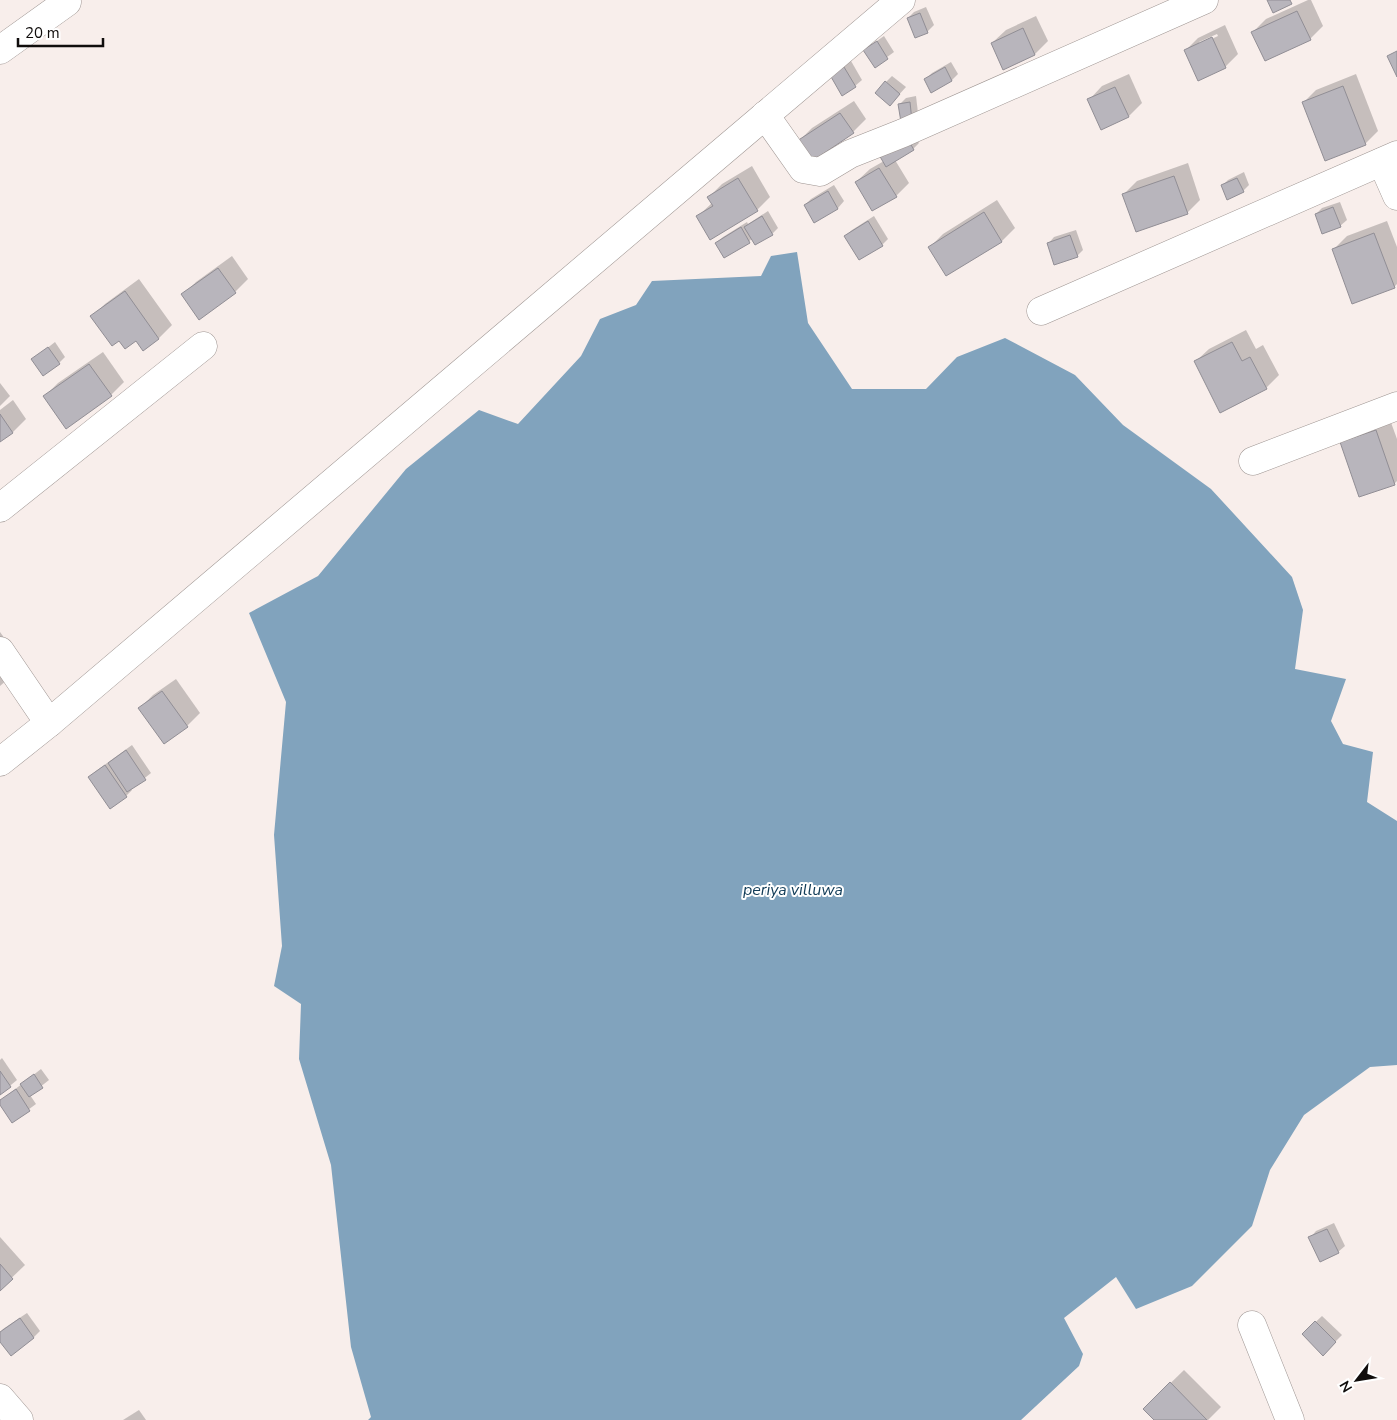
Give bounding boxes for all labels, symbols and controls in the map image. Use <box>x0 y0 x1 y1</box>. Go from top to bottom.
scale bar <box>18 15 102 47</box>
text: 20 m <box>25 23 60 43</box>
water label: periya villuwa <box>743 879 843 901</box>
north arrow <box>1332 1355 1382 1405</box>
text: N <box>1335 1377 1357 1396</box>

